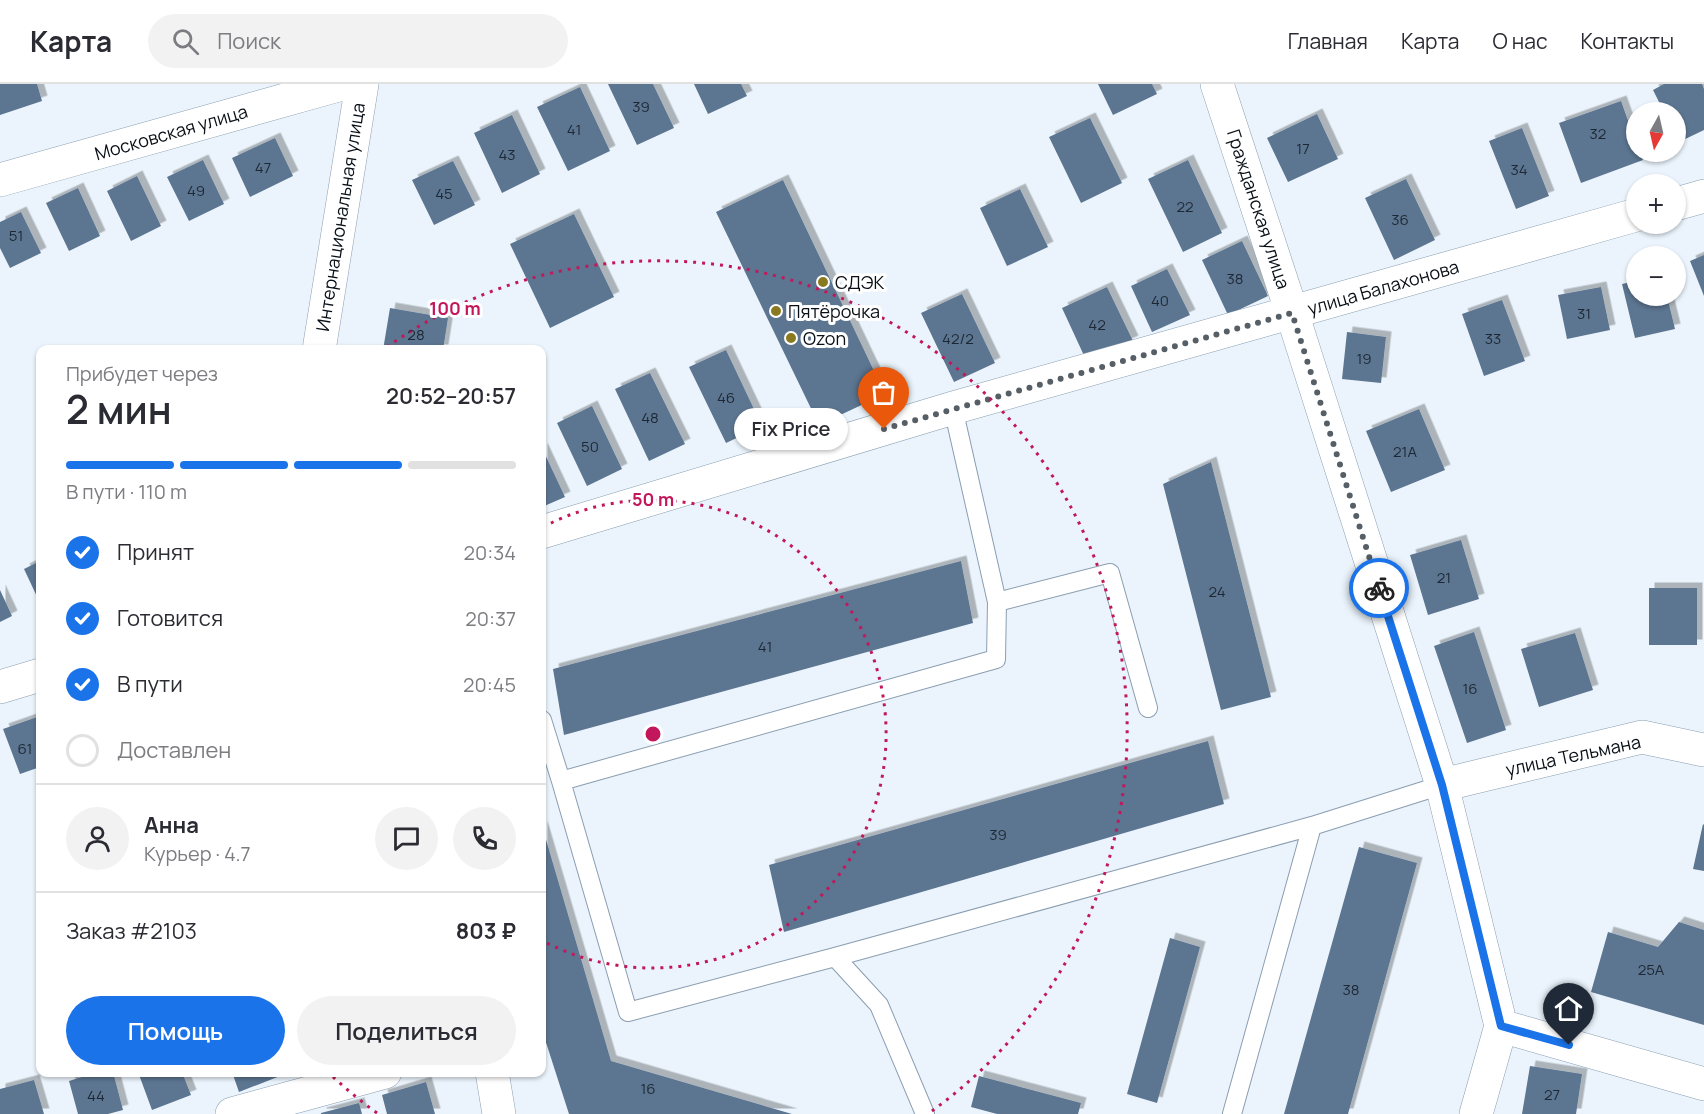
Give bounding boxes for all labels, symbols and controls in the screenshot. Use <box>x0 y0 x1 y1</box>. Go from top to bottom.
search box <box>148 14 568 68</box>
text: Карта <box>30 22 112 60</box>
icon: search <box>169 25 202 58</box>
text: Поиск <box>217 26 281 56</box>
text: Главная <box>1288 27 1368 55</box>
text: Карта <box>1401 27 1459 55</box>
text: О нас <box>1492 27 1548 55</box>
text: Контакты <box>1581 27 1674 55</box>
house number: 39 <box>632 96 650 117</box>
street label: Московская улица <box>92 99 250 165</box>
street label: Интернациональная улица <box>310 101 370 333</box>
north arrow <box>1626 102 1686 162</box>
map controls <box>1626 102 1686 306</box>
house number: 41 <box>567 119 581 140</box>
house number: 32 <box>1590 123 1606 144</box>
street label: Гражданская улица <box>1222 126 1296 292</box>
house number: 17 <box>1296 138 1310 159</box>
house number: 43 <box>498 144 516 165</box>
house number: 47 <box>255 157 271 178</box>
house number: 34 <box>1510 159 1528 180</box>
button: + <box>1626 174 1686 234</box>
house number: 49 <box>187 180 205 201</box>
house number: 45 <box>435 183 453 204</box>
house number: 22 <box>1176 196 1194 217</box>
house number: 36 <box>1391 209 1409 230</box>
house number: 51 <box>9 225 23 246</box>
button: − <box>1626 246 1686 306</box>
street label: улица Балахонова <box>1305 254 1461 320</box>
house number: 38 <box>1226 268 1244 289</box>
place label: СДЭК <box>835 270 884 294</box>
marker: СДЭК <box>816 275 830 289</box>
house number: 40 <box>1151 290 1169 311</box>
text: 100 m <box>429 296 481 320</box>
place label: Пятёрочка <box>788 299 880 323</box>
house number: 31 <box>1577 303 1591 324</box>
marker: Пятёрочка <box>769 304 783 318</box>
house number: 42 <box>1088 314 1106 335</box>
house number: 28 <box>407 324 425 345</box>
place label: Ozon <box>803 326 846 350</box>
house number: 42/2 <box>942 328 974 349</box>
house number: 33 <box>1485 328 1501 349</box>
marker: Ozon <box>784 331 798 345</box>
house number: 19 <box>1356 348 1372 369</box>
text: Прибудет через <box>66 360 218 387</box>
pin <box>858 367 909 429</box>
icon: bag <box>867 376 900 409</box>
text: 20:52–20:57 <box>386 381 516 411</box>
text: 2 мин <box>66 382 172 436</box>
house number: 46 <box>717 387 735 408</box>
house number: 48 <box>641 407 659 428</box>
callout: Fix Price <box>734 408 848 450</box>
text: Fix Price <box>751 415 831 442</box>
house number: 50 <box>581 436 599 457</box>
house number: 21А <box>1393 441 1417 462</box>
text: В пути · 110 m <box>66 478 187 505</box>
text: 50 m <box>632 487 674 511</box>
icon: check <box>66 536 99 569</box>
text: Принят <box>117 537 194 567</box>
text: 20:34 <box>464 539 516 566</box>
courier <box>1349 558 1409 618</box>
house number: 21 <box>1437 567 1451 588</box>
icon: bike <box>1363 572 1396 605</box>
house number: 24 <box>1208 581 1226 602</box>
icon: check <box>66 602 99 635</box>
text: Готовится <box>117 603 223 633</box>
text: 20:37 <box>465 605 516 632</box>
house number: 41 <box>758 636 772 657</box>
icon: check <box>66 668 99 701</box>
text: В пути <box>117 669 183 699</box>
text: 20:45 <box>463 671 516 698</box>
house number: 16 <box>1462 678 1478 699</box>
centre of rings <box>643 724 663 744</box>
street label: улица Тельмана <box>1503 729 1643 781</box>
text: Доставлен <box>117 735 231 765</box>
house number: 61 <box>18 738 32 759</box>
button: person <box>66 807 129 870</box>
button: chat <box>375 807 438 870</box>
button: phone <box>453 807 516 870</box>
text: Анна <box>144 810 199 840</box>
house number: 39 <box>989 824 1007 845</box>
text: Курьер · 4.7 <box>144 840 251 867</box>
text: Заказ #2103 <box>66 916 197 946</box>
text: 803 ₽ <box>456 916 516 946</box>
house number: 25А <box>1638 959 1665 980</box>
house number: 38 <box>1342 979 1360 1000</box>
pin <box>1543 983 1594 1045</box>
icon: home <box>1552 992 1585 1025</box>
button: Помощь <box>66 996 285 1065</box>
button: Поделиться <box>297 996 516 1065</box>
house number: 16 <box>640 1078 656 1099</box>
house number: 27 <box>1544 1084 1560 1105</box>
house number: 44 <box>87 1085 105 1106</box>

